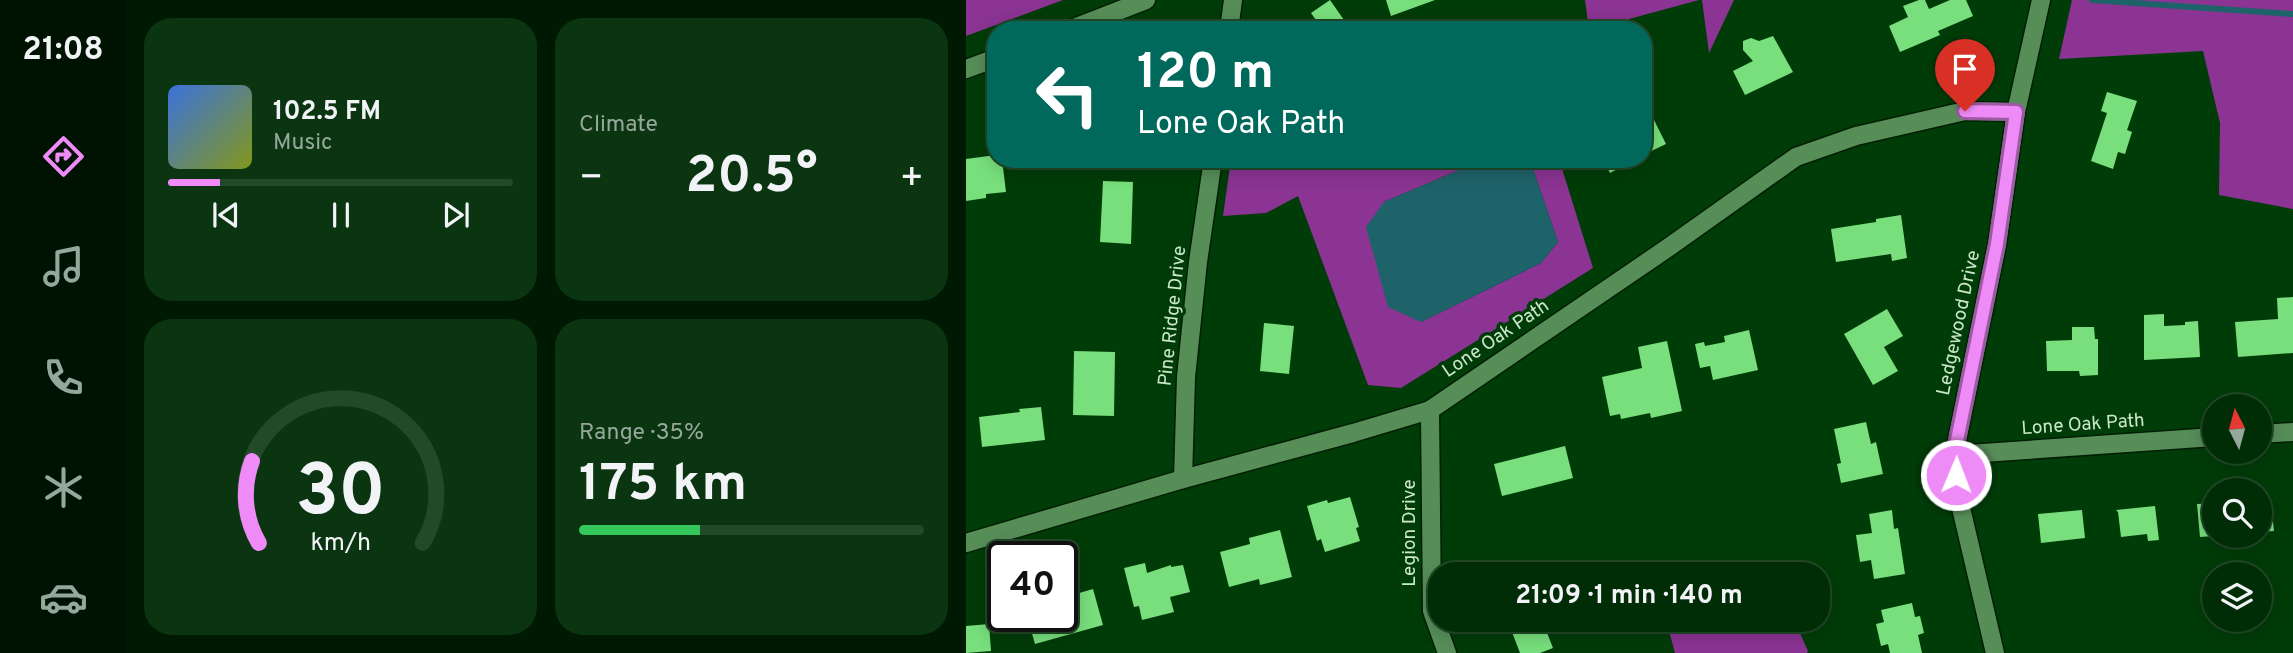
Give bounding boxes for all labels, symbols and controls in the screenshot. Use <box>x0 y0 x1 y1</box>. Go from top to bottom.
text: 21:08 <box>22 31 104 71</box>
pin <box>1935 39 1995 111</box>
text: 120 m <box>1137 44 1274 106</box>
icon: left <box>1022 49 1113 140</box>
icon: arrive <box>1946 50 1984 88</box>
text: 102.5 FM <box>273 96 381 129</box>
text: Lone Oak Path <box>1137 105 1345 145</box>
text: Climate <box>579 111 658 140</box>
text: Music <box>273 129 333 158</box>
icon: directions <box>39 132 88 181</box>
text: 20.5° <box>685 145 818 211</box>
text: − <box>579 155 604 204</box>
text: + <box>899 155 924 204</box>
icon: previous <box>207 196 245 234</box>
icon: pause <box>322 196 360 234</box>
icon: next <box>437 196 475 234</box>
icon: music <box>39 242 88 291</box>
street label: Pine Ridge Drive <box>1154 245 1192 387</box>
street label: Ledgewood Drive <box>1932 248 1986 398</box>
street label: Lone Oak Path <box>1438 294 1554 384</box>
icon: phone <box>39 353 88 402</box>
north arrow <box>2202 394 2272 464</box>
map controls <box>2202 394 2272 632</box>
street label: Lone Oak Path <box>2020 409 2146 441</box>
text: Range · 35% <box>579 419 704 448</box>
position arrow <box>1919 438 1993 512</box>
text: 30 <box>295 449 386 541</box>
text: 175 km <box>579 453 747 519</box>
icon: climate <box>39 463 88 512</box>
button: search <box>2202 478 2272 548</box>
street label: Legion Drive <box>1398 479 1422 587</box>
text: km/h <box>310 528 371 560</box>
speed limit sign: 40 <box>987 541 1078 632</box>
button: layers <box>2202 562 2272 632</box>
icon: car <box>39 573 88 622</box>
text: 21:09 · 1 min · 140 m <box>1515 580 1743 613</box>

